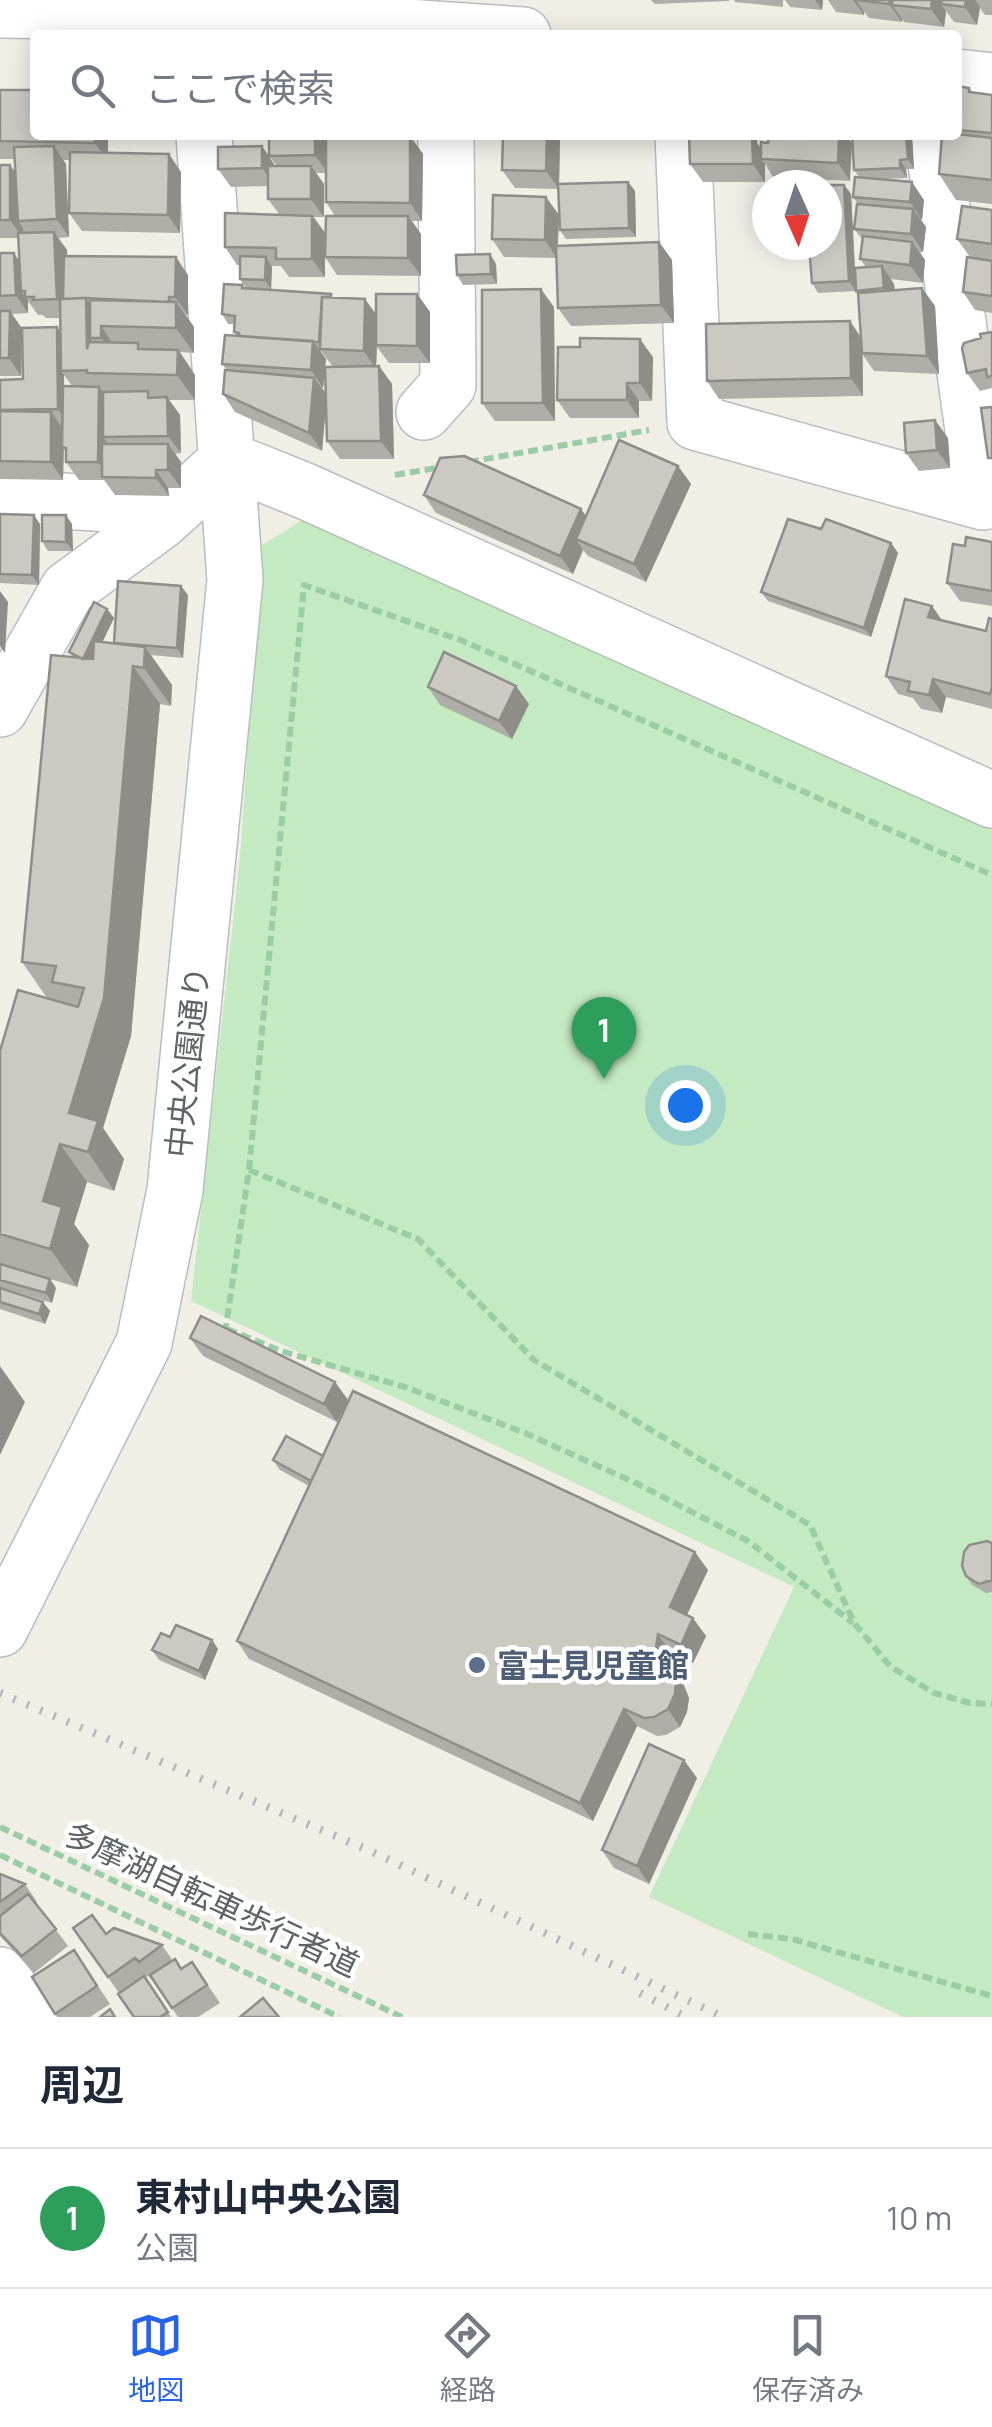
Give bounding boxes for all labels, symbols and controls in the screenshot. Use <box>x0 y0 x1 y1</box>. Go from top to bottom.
search box <box>30 30 962 140</box>
icon: search <box>65 58 120 113</box>
text: ここで検索 <box>145 61 335 113</box>
north arrow <box>752 170 842 260</box>
street label: 中央公園通り <box>155 964 219 1160</box>
pin: 1 <box>572 996 636 1079</box>
your location <box>660 1080 711 1131</box>
place label: 富士見児童館 <box>497 1643 689 1687</box>
marker: 富士見児童館 <box>466 1654 488 1676</box>
street label: 多摩湖自転車歩行者道 <box>58 1811 366 1987</box>
text: 周辺 <box>40 2055 124 2113</box>
text: 東村山中央公園 <box>135 2170 401 2222</box>
text: 1 <box>65 2196 80 2240</box>
text: 10 m <box>886 2196 952 2240</box>
text: 公園 <box>135 2225 199 2269</box>
tab: 地図 <box>128 2308 184 2408</box>
tab: 経路 <box>440 2308 496 2408</box>
tab: 保存済み <box>752 2308 864 2408</box>

